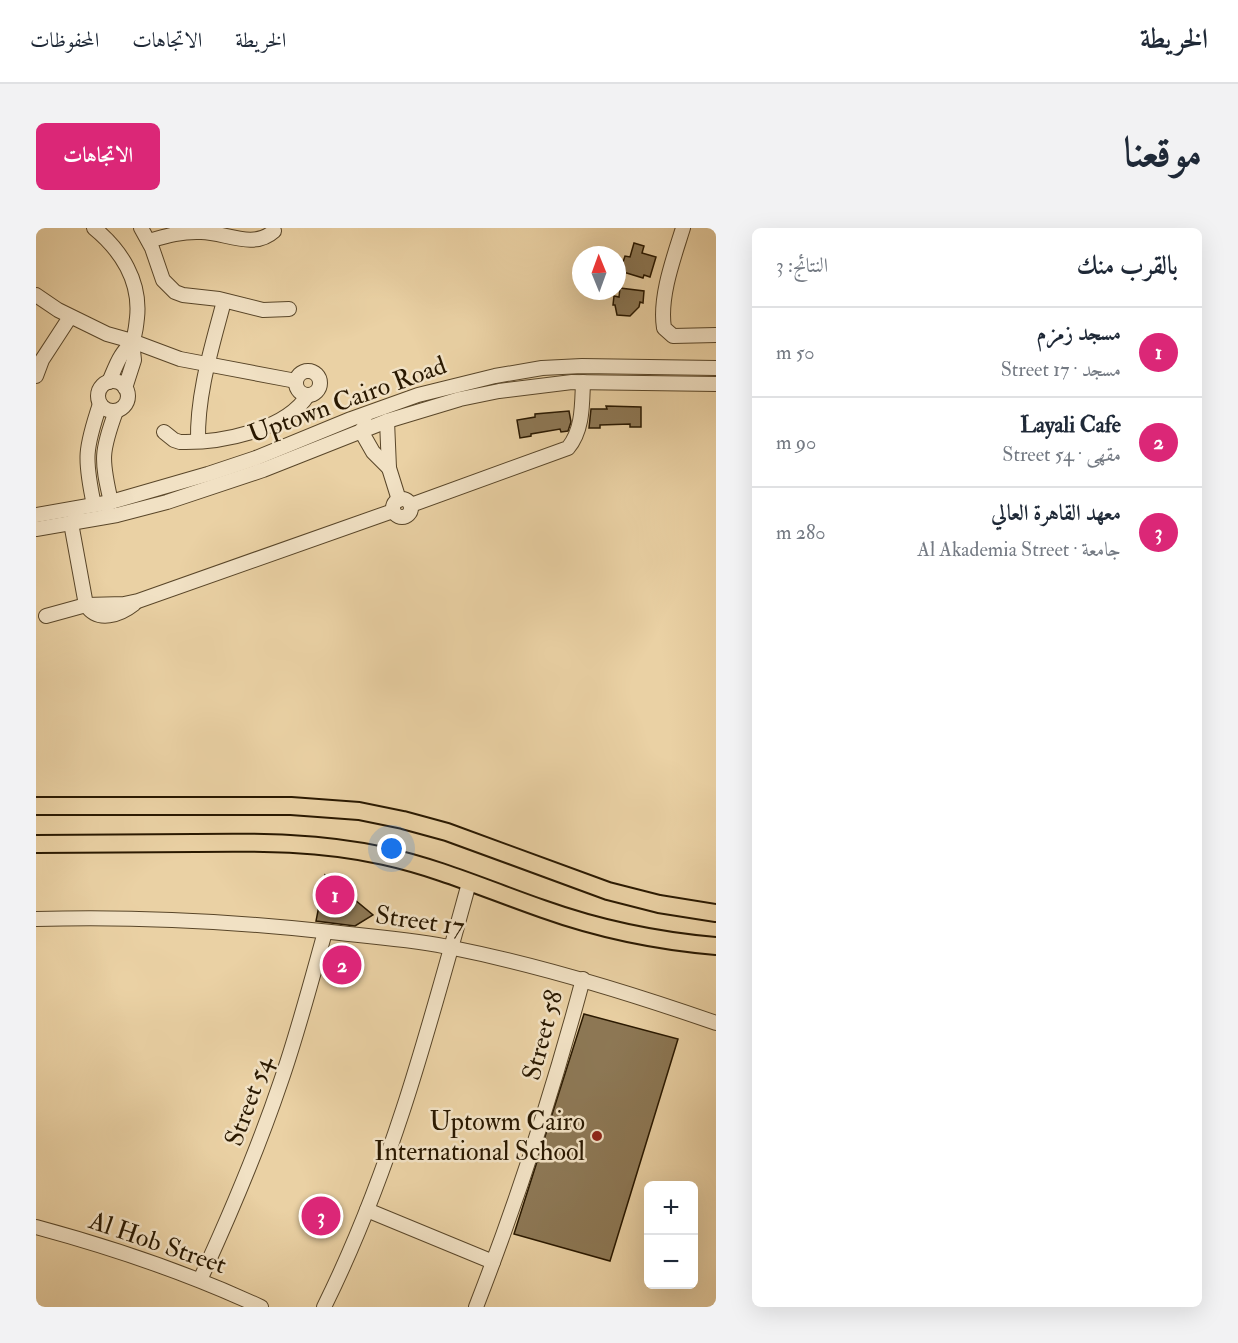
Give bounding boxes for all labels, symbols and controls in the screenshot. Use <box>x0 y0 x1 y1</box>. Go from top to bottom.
text: الخريطة <box>1140 22 1208 57</box>
text: المحفوظات <box>30 27 99 54</box>
text: الاتجاهات <box>132 27 202 54</box>
text: الخريطة <box>235 27 286 54</box>
button: الاتجاهات <box>36 123 160 190</box>
text: موقعنا <box>1124 127 1202 179</box>
north arrow <box>572 246 626 300</box>
text: بالقرب منك <box>1076 250 1178 282</box>
text: النتائج: 3 <box>776 253 828 278</box>
text: مسجد زمزم <box>1036 319 1121 347</box>
text: 50 m <box>776 340 815 365</box>
text: 1 <box>1155 340 1162 365</box>
street label: Uptown Cairo Road <box>244 349 451 452</box>
text: مسجد · Street 17 <box>1001 357 1121 382</box>
text: Layali Cafe <box>1020 411 1121 439</box>
text: 90 m <box>776 430 816 455</box>
text: 2 <box>1153 430 1164 455</box>
text: مقهى · Street 54 <box>1002 442 1121 467</box>
text: معهد القاهرة العالي <box>991 499 1121 527</box>
text: 280 m <box>776 520 826 545</box>
text: 3 <box>1155 520 1162 545</box>
text: جامعة · Al Akademia Street <box>917 537 1121 562</box>
your location <box>377 834 406 863</box>
pin: 1 <box>316 872 354 918</box>
street label: Street 17 <box>373 899 466 943</box>
pin: 2 <box>322 942 362 988</box>
street label: Street 58 <box>516 987 570 1084</box>
street label: Street 54 <box>218 1051 280 1150</box>
place label: Uptowm Cairo International School <box>374 1106 585 1168</box>
marker: Uptowm Cairo International School <box>590 1129 604 1143</box>
map controls <box>644 1181 698 1289</box>
button: + <box>644 1181 698 1235</box>
pin: 3 <box>302 1194 340 1238</box>
street label: Al Hob Street <box>84 1204 231 1281</box>
button: − <box>644 1235 698 1289</box>

